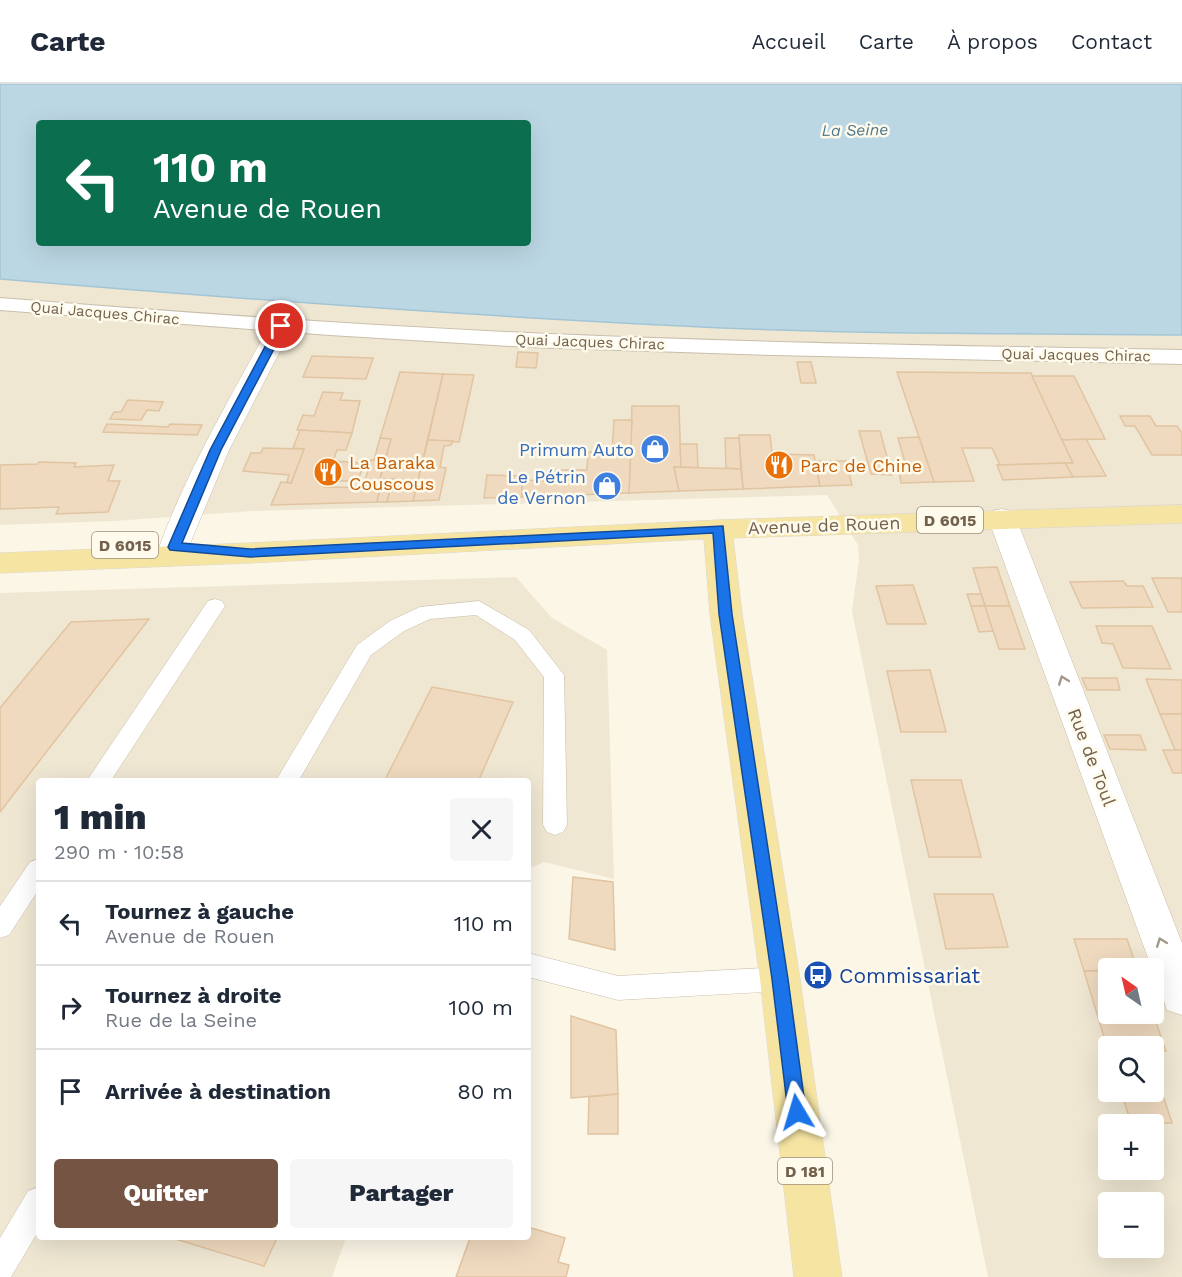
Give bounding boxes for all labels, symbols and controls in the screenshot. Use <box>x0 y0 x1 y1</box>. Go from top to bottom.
text: Carte <box>30 25 105 58</box>
text: Accueil <box>751 29 826 54</box>
text: Carte <box>859 29 914 54</box>
text: À propos <box>947 29 1038 54</box>
text: Contact <box>1071 29 1152 54</box>
water label: La Seine <box>822 120 888 140</box>
text: 110 m <box>153 143 268 192</box>
icon: left <box>54 144 132 222</box>
text: Avenue de Rouen <box>153 193 382 225</box>
street label: Quai Jacques Chirac <box>30 298 180 328</box>
pin <box>255 300 306 351</box>
icon: arrive <box>264 309 297 342</box>
street label: Quai Jacques Chirac <box>515 330 665 354</box>
street label: Quai Jacques Chirac <box>1001 345 1151 365</box>
shop icon: Primum Auto <box>639 433 671 465</box>
place label: Primum Auto <box>519 439 634 460</box>
restaurant icon: Parc de Chine <box>763 449 795 481</box>
place label: La Baraka Couscous <box>349 452 435 494</box>
place label: Parc de Chine <box>800 455 922 476</box>
restaurant icon: La Baraka Couscous <box>312 456 344 488</box>
place label: Le Pétrin de Vernon <box>497 466 586 508</box>
shop icon: Le Pétrin de Vernon <box>591 470 623 502</box>
road number: D 6015 <box>917 507 983 533</box>
street label: Avenue de Rouen <box>747 512 901 538</box>
road number: D 6015 <box>92 532 158 558</box>
one-way arrow <box>1058 676 1071 686</box>
street label: Rue de Toul <box>1064 705 1120 809</box>
text: 1 min <box>54 796 147 838</box>
button: close <box>450 798 513 861</box>
text: 290 m · 10:58 <box>54 840 184 864</box>
text: Tournez à gauche <box>105 899 294 924</box>
icon: left <box>54 907 87 940</box>
text: 110 m <box>454 911 513 936</box>
text: Avenue de Rouen <box>105 924 275 948</box>
one-way arrow <box>1156 937 1169 947</box>
north arrow <box>1098 958 1164 1024</box>
map controls <box>1098 958 1164 1258</box>
bus stop icon: Commissariat <box>802 959 834 991</box>
place label: Commissariat <box>839 963 980 988</box>
text: Tournez à droite <box>105 983 282 1008</box>
icon: right <box>54 991 87 1024</box>
text: 100 m <box>449 995 513 1020</box>
text: Rue de la Seine <box>105 1008 257 1032</box>
button: search <box>1098 1036 1164 1102</box>
icon: arrive <box>54 1075 87 1108</box>
text: Arrivée à destination <box>105 1079 331 1104</box>
text: 80 m <box>457 1079 513 1104</box>
position arrow <box>765 1080 829 1144</box>
button: + <box>1098 1114 1164 1180</box>
road number: D 181 <box>778 1158 832 1184</box>
button: Quitter <box>54 1159 278 1228</box>
button: Partager <box>290 1159 513 1228</box>
button: − <box>1098 1192 1164 1258</box>

